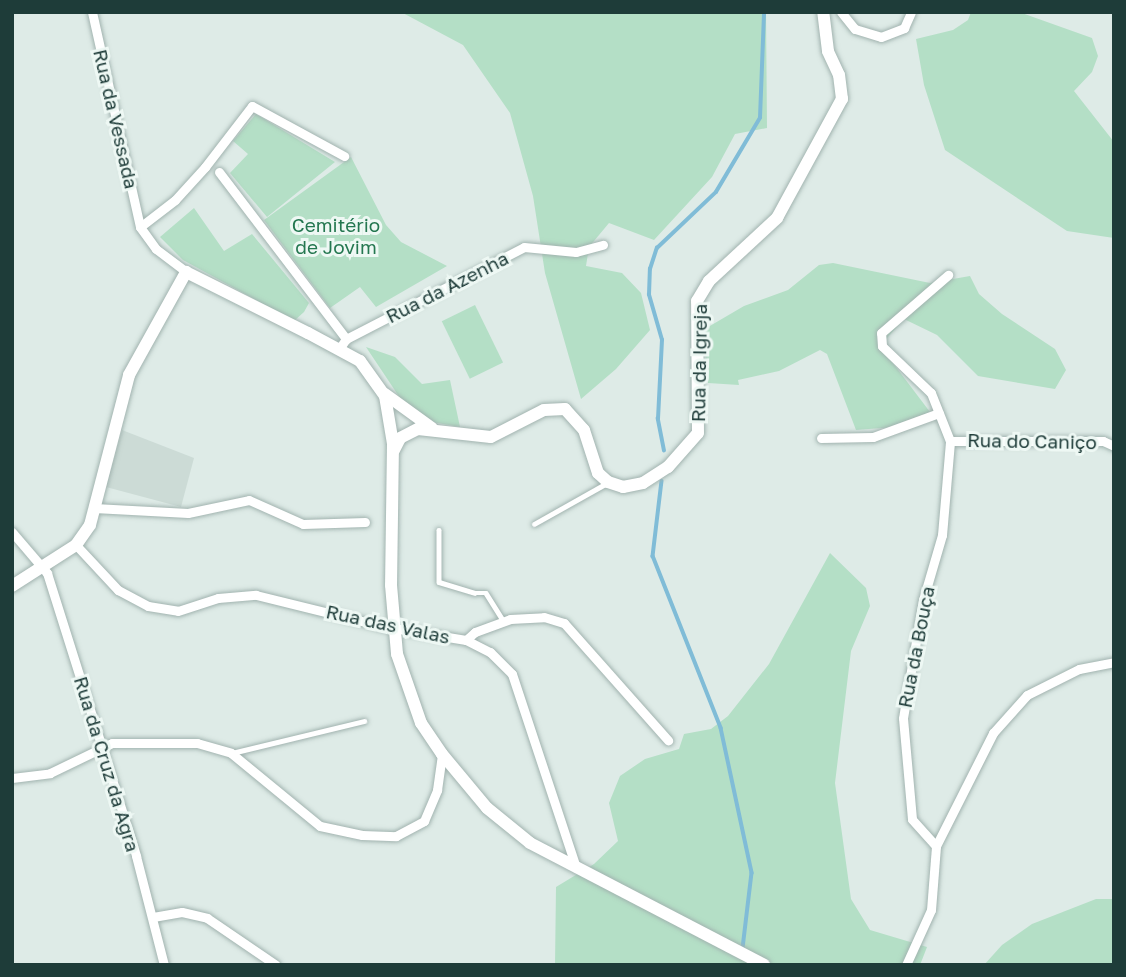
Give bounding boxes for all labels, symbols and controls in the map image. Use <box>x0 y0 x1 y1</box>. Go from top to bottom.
street label: Rua da Vessada <box>89 47 143 191</box>
park label: Cemitério de Jovim <box>292 214 380 258</box>
street label: Rua da Azenha <box>382 246 512 328</box>
street label: Rua da Igreja <box>687 304 711 422</box>
street label: Rua do Caniço <box>967 428 1097 454</box>
street label: Rua da Bouça <box>893 584 939 710</box>
street label: Rua das Valas <box>324 600 452 648</box>
street label: Rua da Cruz da Agra <box>69 673 145 855</box>

